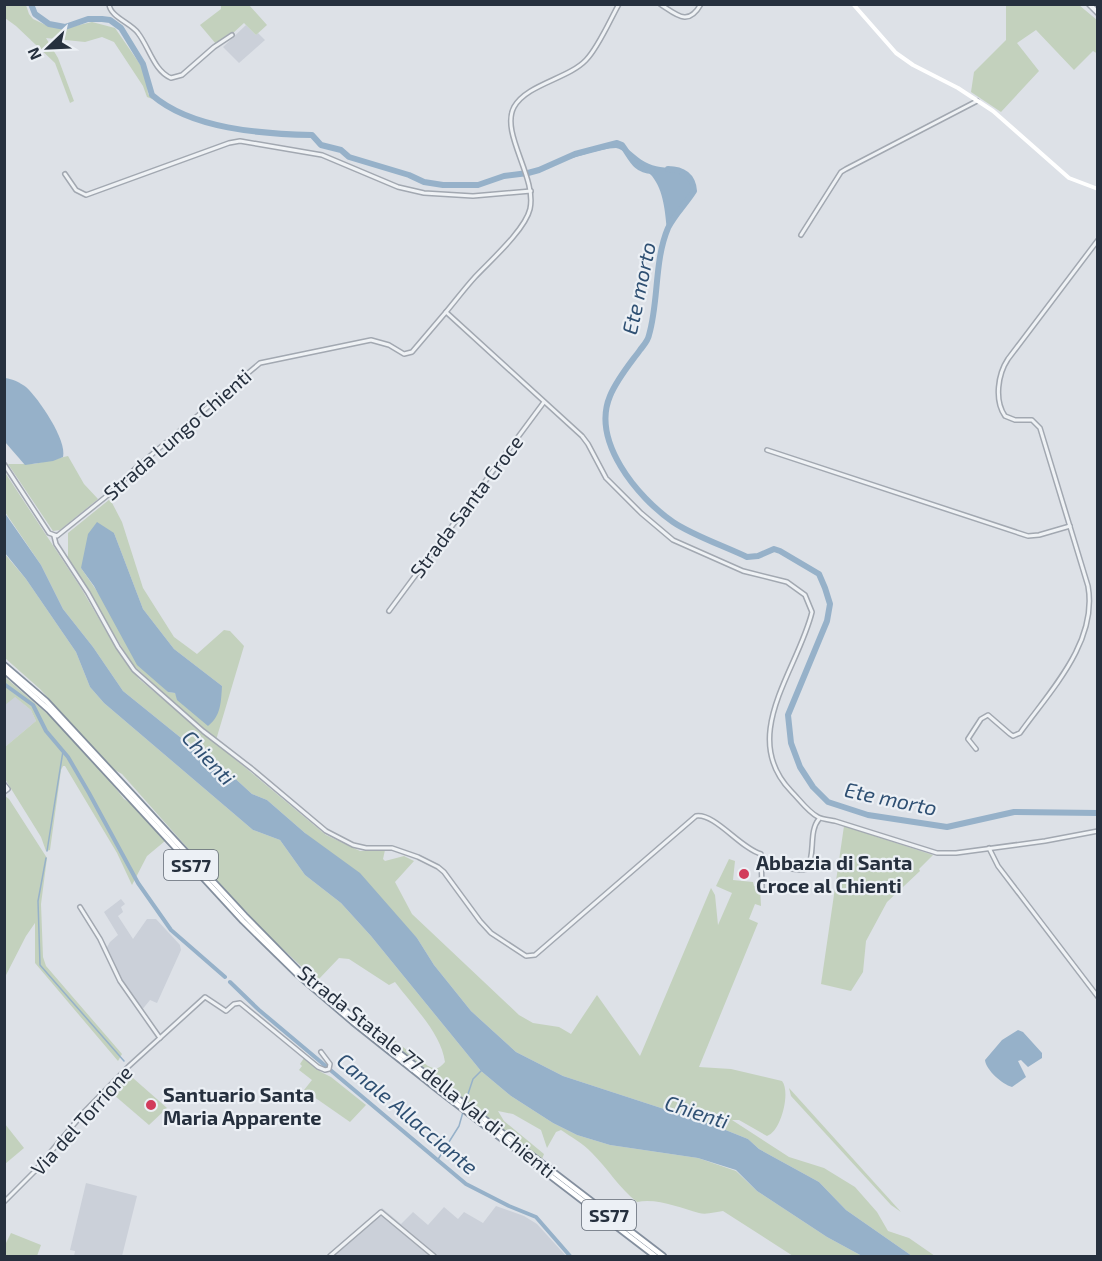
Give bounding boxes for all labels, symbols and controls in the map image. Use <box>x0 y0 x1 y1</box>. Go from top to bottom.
north arrow <box>18 18 78 78</box>
text: N <box>23 45 45 63</box>
water label: Ete morto <box>616 239 660 337</box>
street label: Strada Lungo Chienti <box>98 363 256 505</box>
street label: Strada Santa Croce <box>405 430 527 582</box>
water label: Chienti <box>177 724 241 790</box>
water label: Ete morto <box>842 776 940 820</box>
road number: SS77 <box>164 850 218 880</box>
place label: Abbazia di Santa Croce al Chienti <box>756 850 913 897</box>
marker: Abbazia di Santa Croce al Chienti <box>737 867 751 881</box>
street label: Strada Statale 77 della Val di Chienti <box>293 960 561 1182</box>
water label: Canale Allacciante <box>333 1047 483 1179</box>
street label: Via del Torrione <box>25 1060 137 1180</box>
place label: Santuario Santa Maria Apparente <box>163 1082 322 1129</box>
water label: Chienti <box>662 1089 732 1133</box>
marker: Santuario Santa Maria Apparente <box>144 1098 158 1112</box>
road number: SS77 <box>582 1200 636 1230</box>

